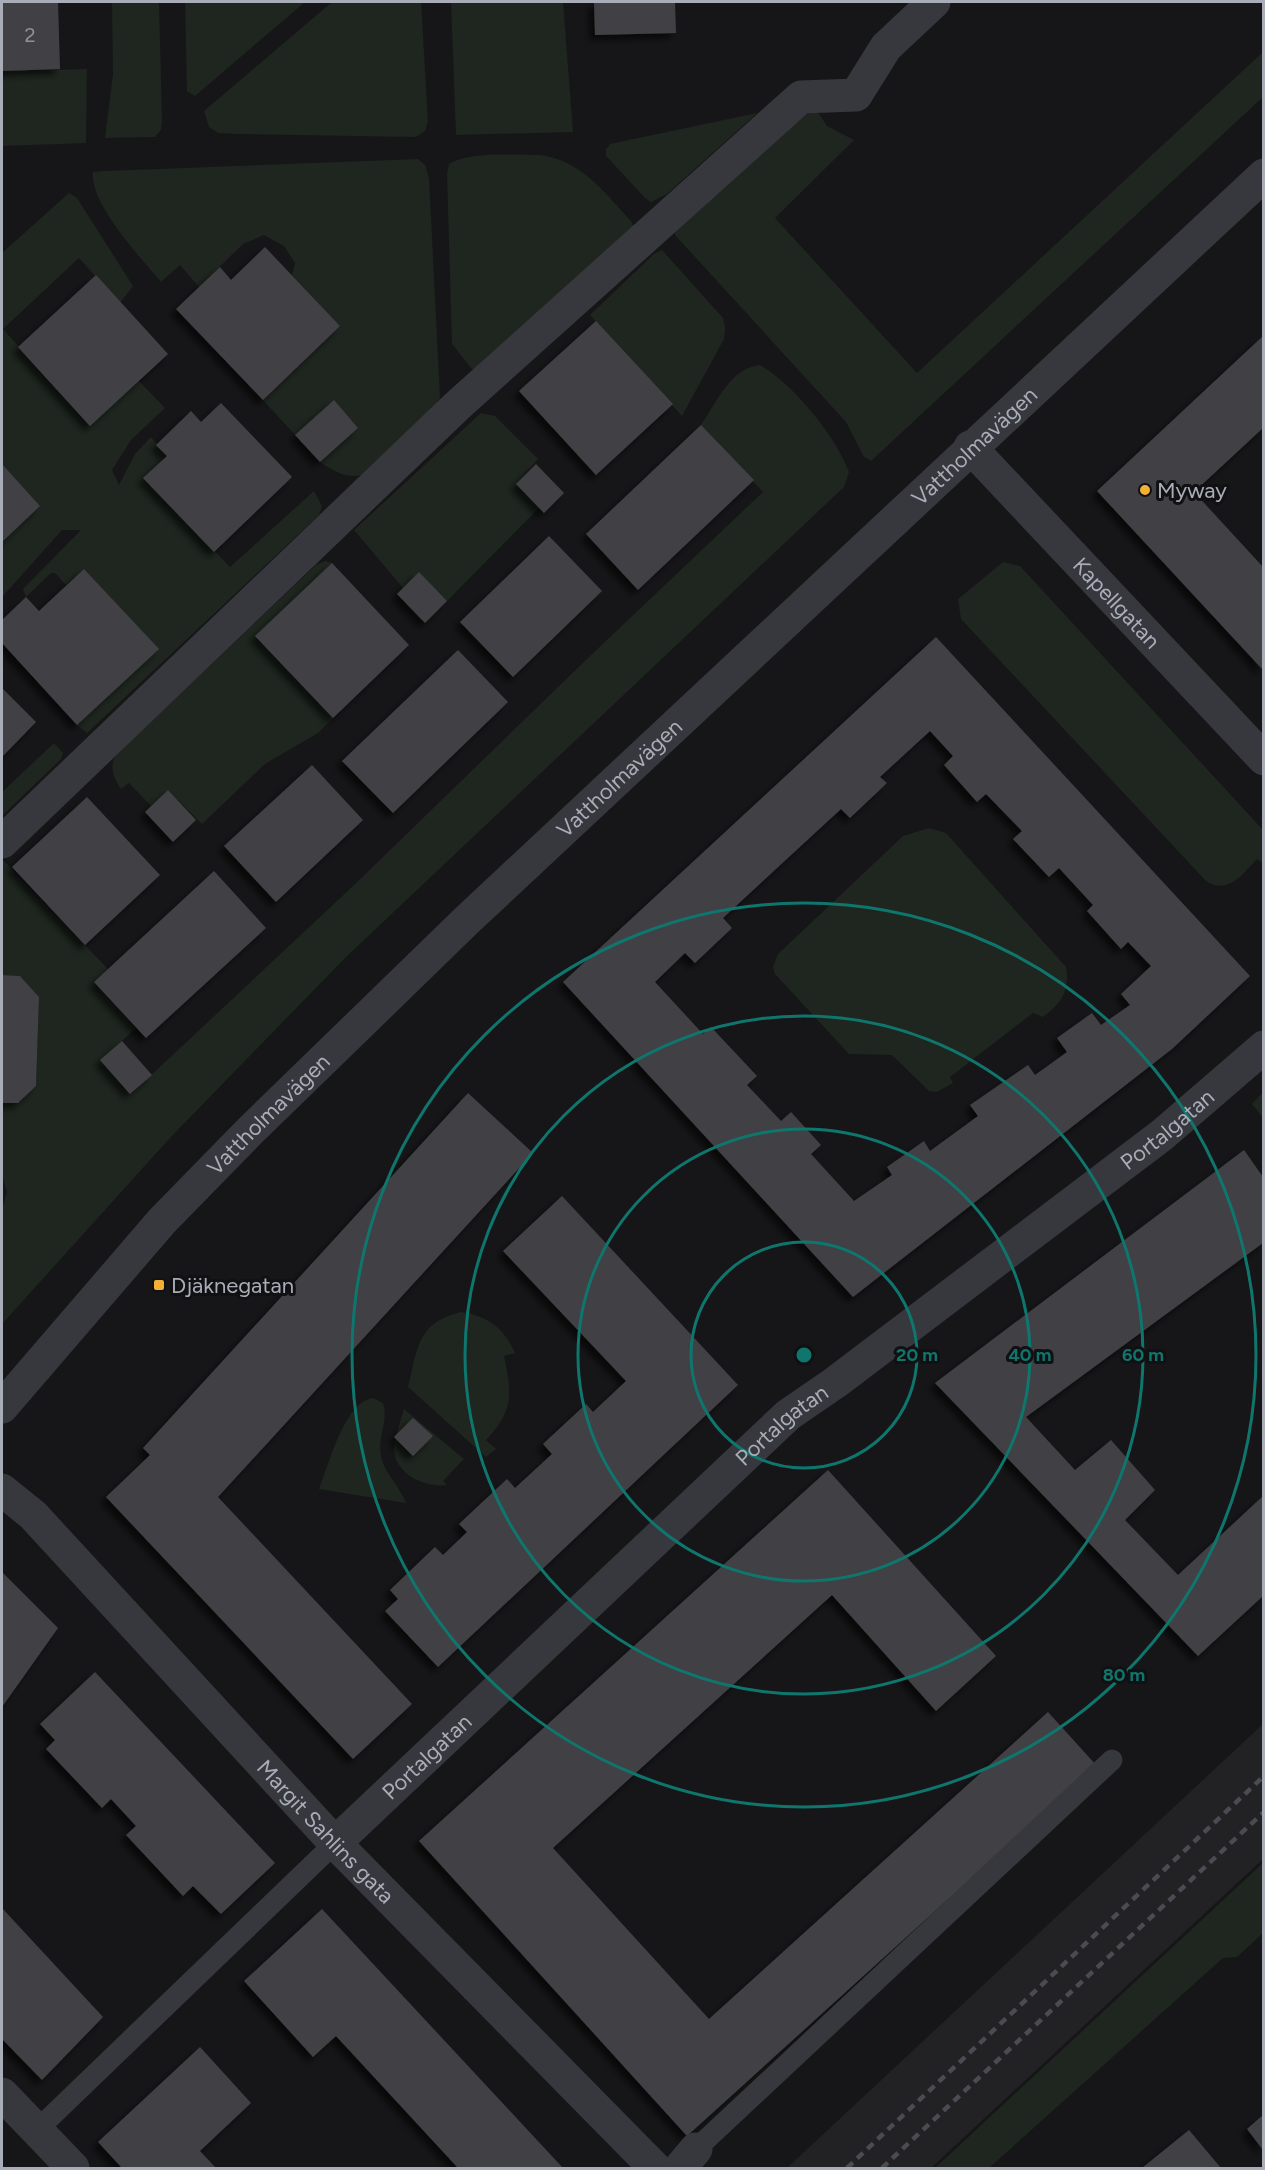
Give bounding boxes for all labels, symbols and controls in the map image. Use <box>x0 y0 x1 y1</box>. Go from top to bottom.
house number: 2 <box>24 23 36 47</box>
street label: Vattholmavägen <box>906 381 1043 512</box>
place label: Myway <box>1157 477 1227 504</box>
marker: Myway <box>1138 483 1152 497</box>
street label: Kapellgatan <box>1067 552 1166 654</box>
street label: Vattholmavägen <box>551 713 688 843</box>
street label: Vattholmavägen <box>201 1048 336 1181</box>
street label: Portalgatan <box>1115 1083 1220 1176</box>
place label: Djäknegatan <box>171 1272 294 1299</box>
marker: Djäknegatan <box>152 1278 166 1292</box>
text: 20 m <box>896 1344 938 1366</box>
text: 40 m <box>1008 1344 1052 1366</box>
text: 60 m <box>1122 1344 1164 1366</box>
centre of rings <box>794 1345 814 1365</box>
street label: Portalgatan <box>730 1379 833 1472</box>
text: 80 m <box>1103 1664 1145 1686</box>
street label: Portalgatan <box>377 1708 477 1805</box>
street label: Margit Sahlins gata <box>251 1754 400 1909</box>

